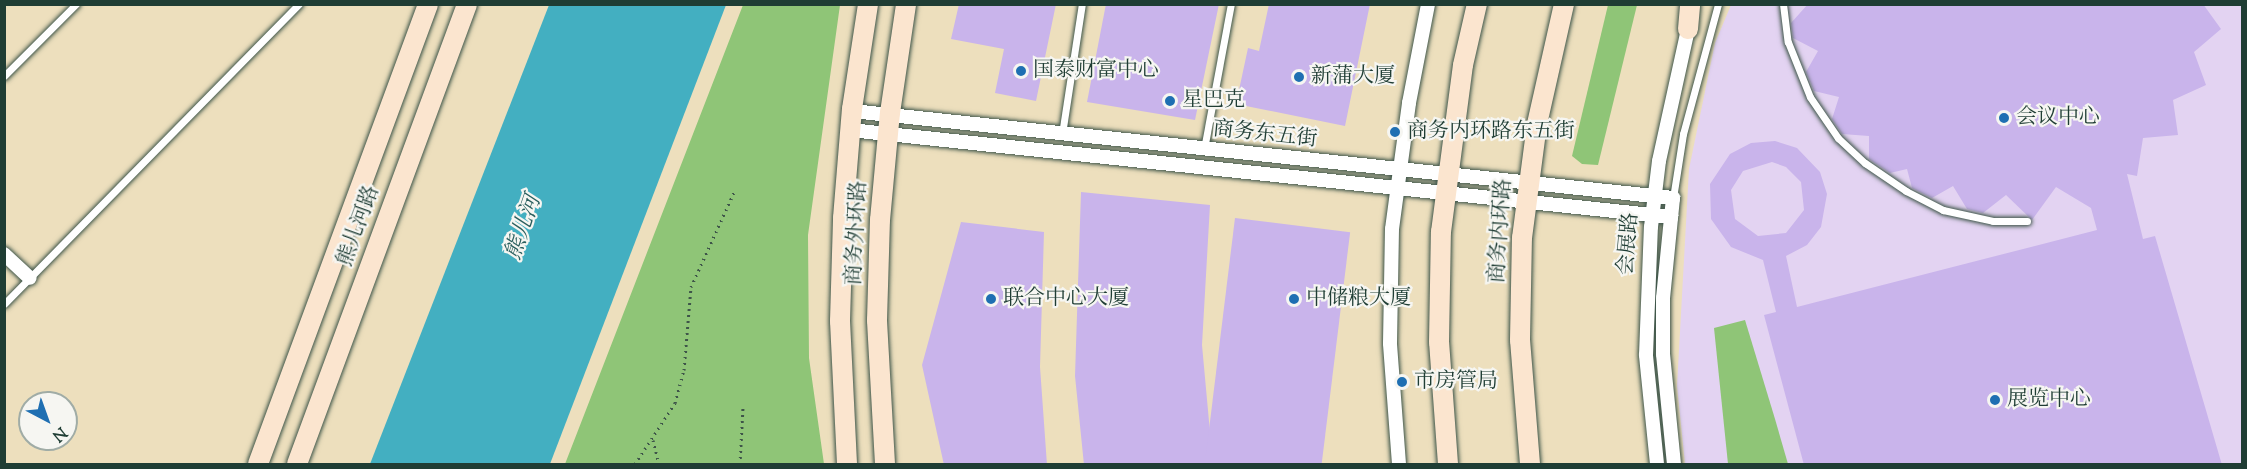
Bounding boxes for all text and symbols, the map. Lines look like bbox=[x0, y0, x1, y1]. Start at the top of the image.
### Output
place label: 国泰财富中心 bbox=[1033, 58, 1159, 84]
marker: 国泰财富中心 bbox=[1014, 64, 1028, 78]
place label: 新蒲大厦 bbox=[1311, 64, 1395, 90]
marker: 新蒲大厦 bbox=[1292, 70, 1306, 84]
place label: 星巴克 bbox=[1182, 88, 1245, 114]
marker: 星巴克 bbox=[1163, 94, 1177, 108]
place label: 会议中心 bbox=[2016, 105, 2100, 131]
marker: 会议中心 bbox=[1997, 111, 2011, 125]
street label: 商务东五街 bbox=[1211, 117, 1319, 153]
place label: 商务内环路东五街 bbox=[1407, 119, 1575, 145]
marker: 商务内环路东五街 bbox=[1388, 125, 1402, 139]
street label: 商务内环路 bbox=[1485, 178, 1517, 284]
street label: 商务外环路 bbox=[842, 180, 872, 286]
street label: 熊儿河路 bbox=[333, 182, 385, 270]
water label: 熊儿河 bbox=[502, 193, 548, 263]
street label: 会展路 bbox=[1614, 212, 1644, 276]
place label: 联合中心大厦 bbox=[1003, 286, 1129, 312]
place label: 中储粮大厦 bbox=[1306, 286, 1411, 312]
marker: 联合中心大厦 bbox=[984, 292, 998, 306]
marker: 中储粮大厦 bbox=[1287, 292, 1301, 306]
place label: 市房管局 bbox=[1414, 369, 1498, 395]
marker: 市房管局 bbox=[1395, 375, 1409, 389]
place label: 展览中心 bbox=[2007, 387, 2091, 413]
north arrow bbox=[18, 391, 78, 451]
marker: 展览中心 bbox=[1988, 393, 2002, 407]
text: N bbox=[46, 421, 71, 446]

